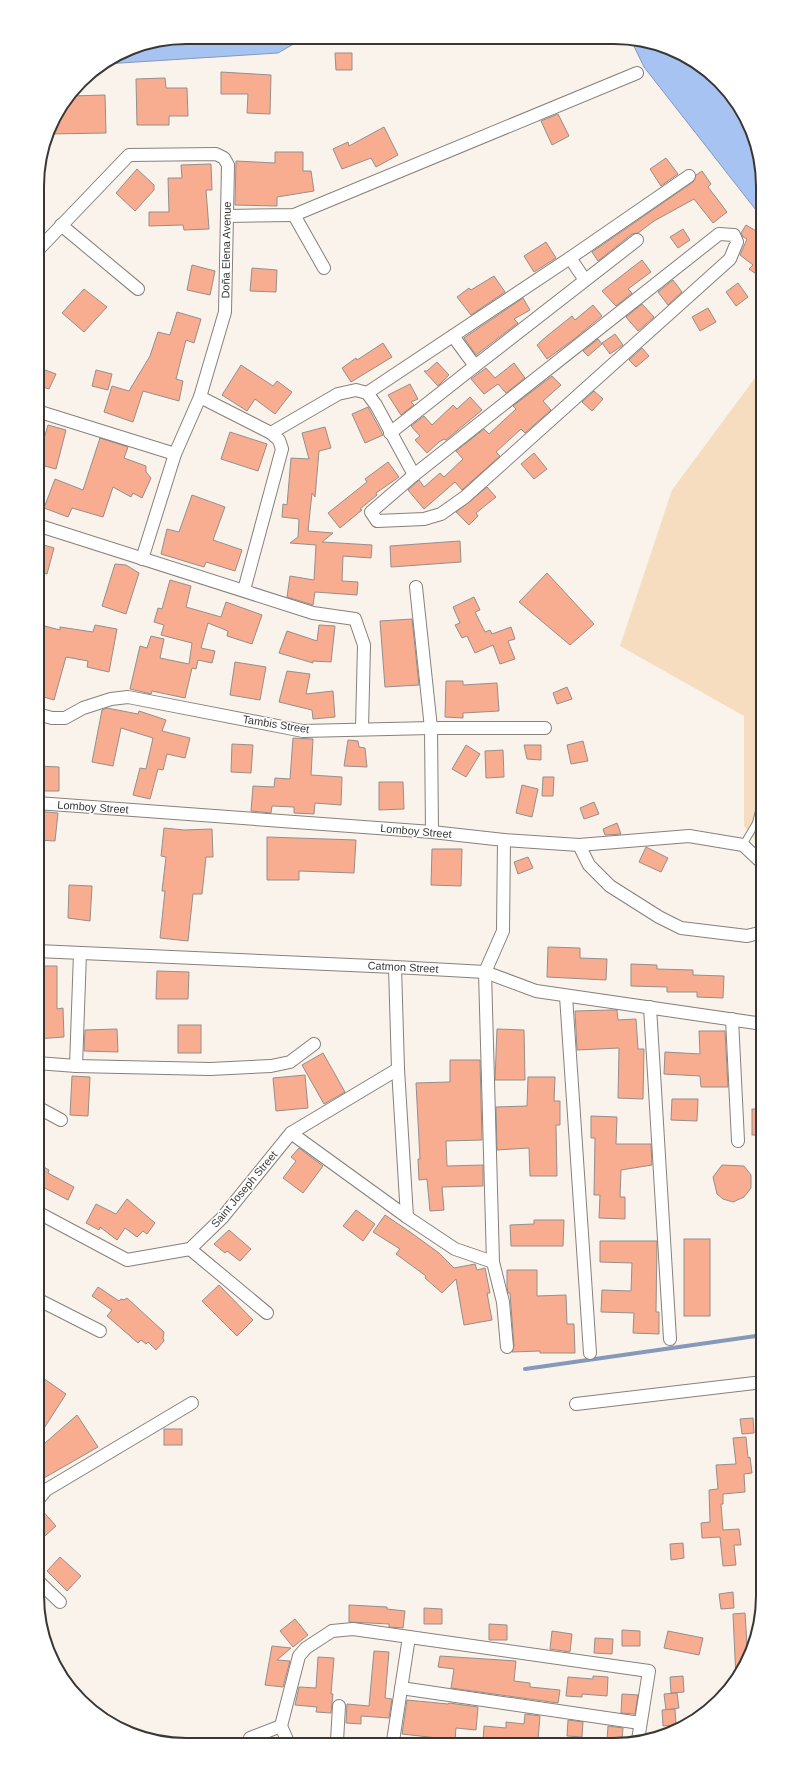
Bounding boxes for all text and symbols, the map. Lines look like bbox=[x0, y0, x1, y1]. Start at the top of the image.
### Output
street label: Doña Elena Avenue bbox=[219, 201, 233, 299]
street label: Tambis Street bbox=[242, 713, 310, 735]
street label: Lomboy Street bbox=[57, 799, 129, 815]
street label: Lomboy Street bbox=[380, 822, 452, 840]
street label: Catmon Street bbox=[367, 959, 439, 975]
street label: Saint Joseph Street bbox=[209, 1148, 279, 1230]

